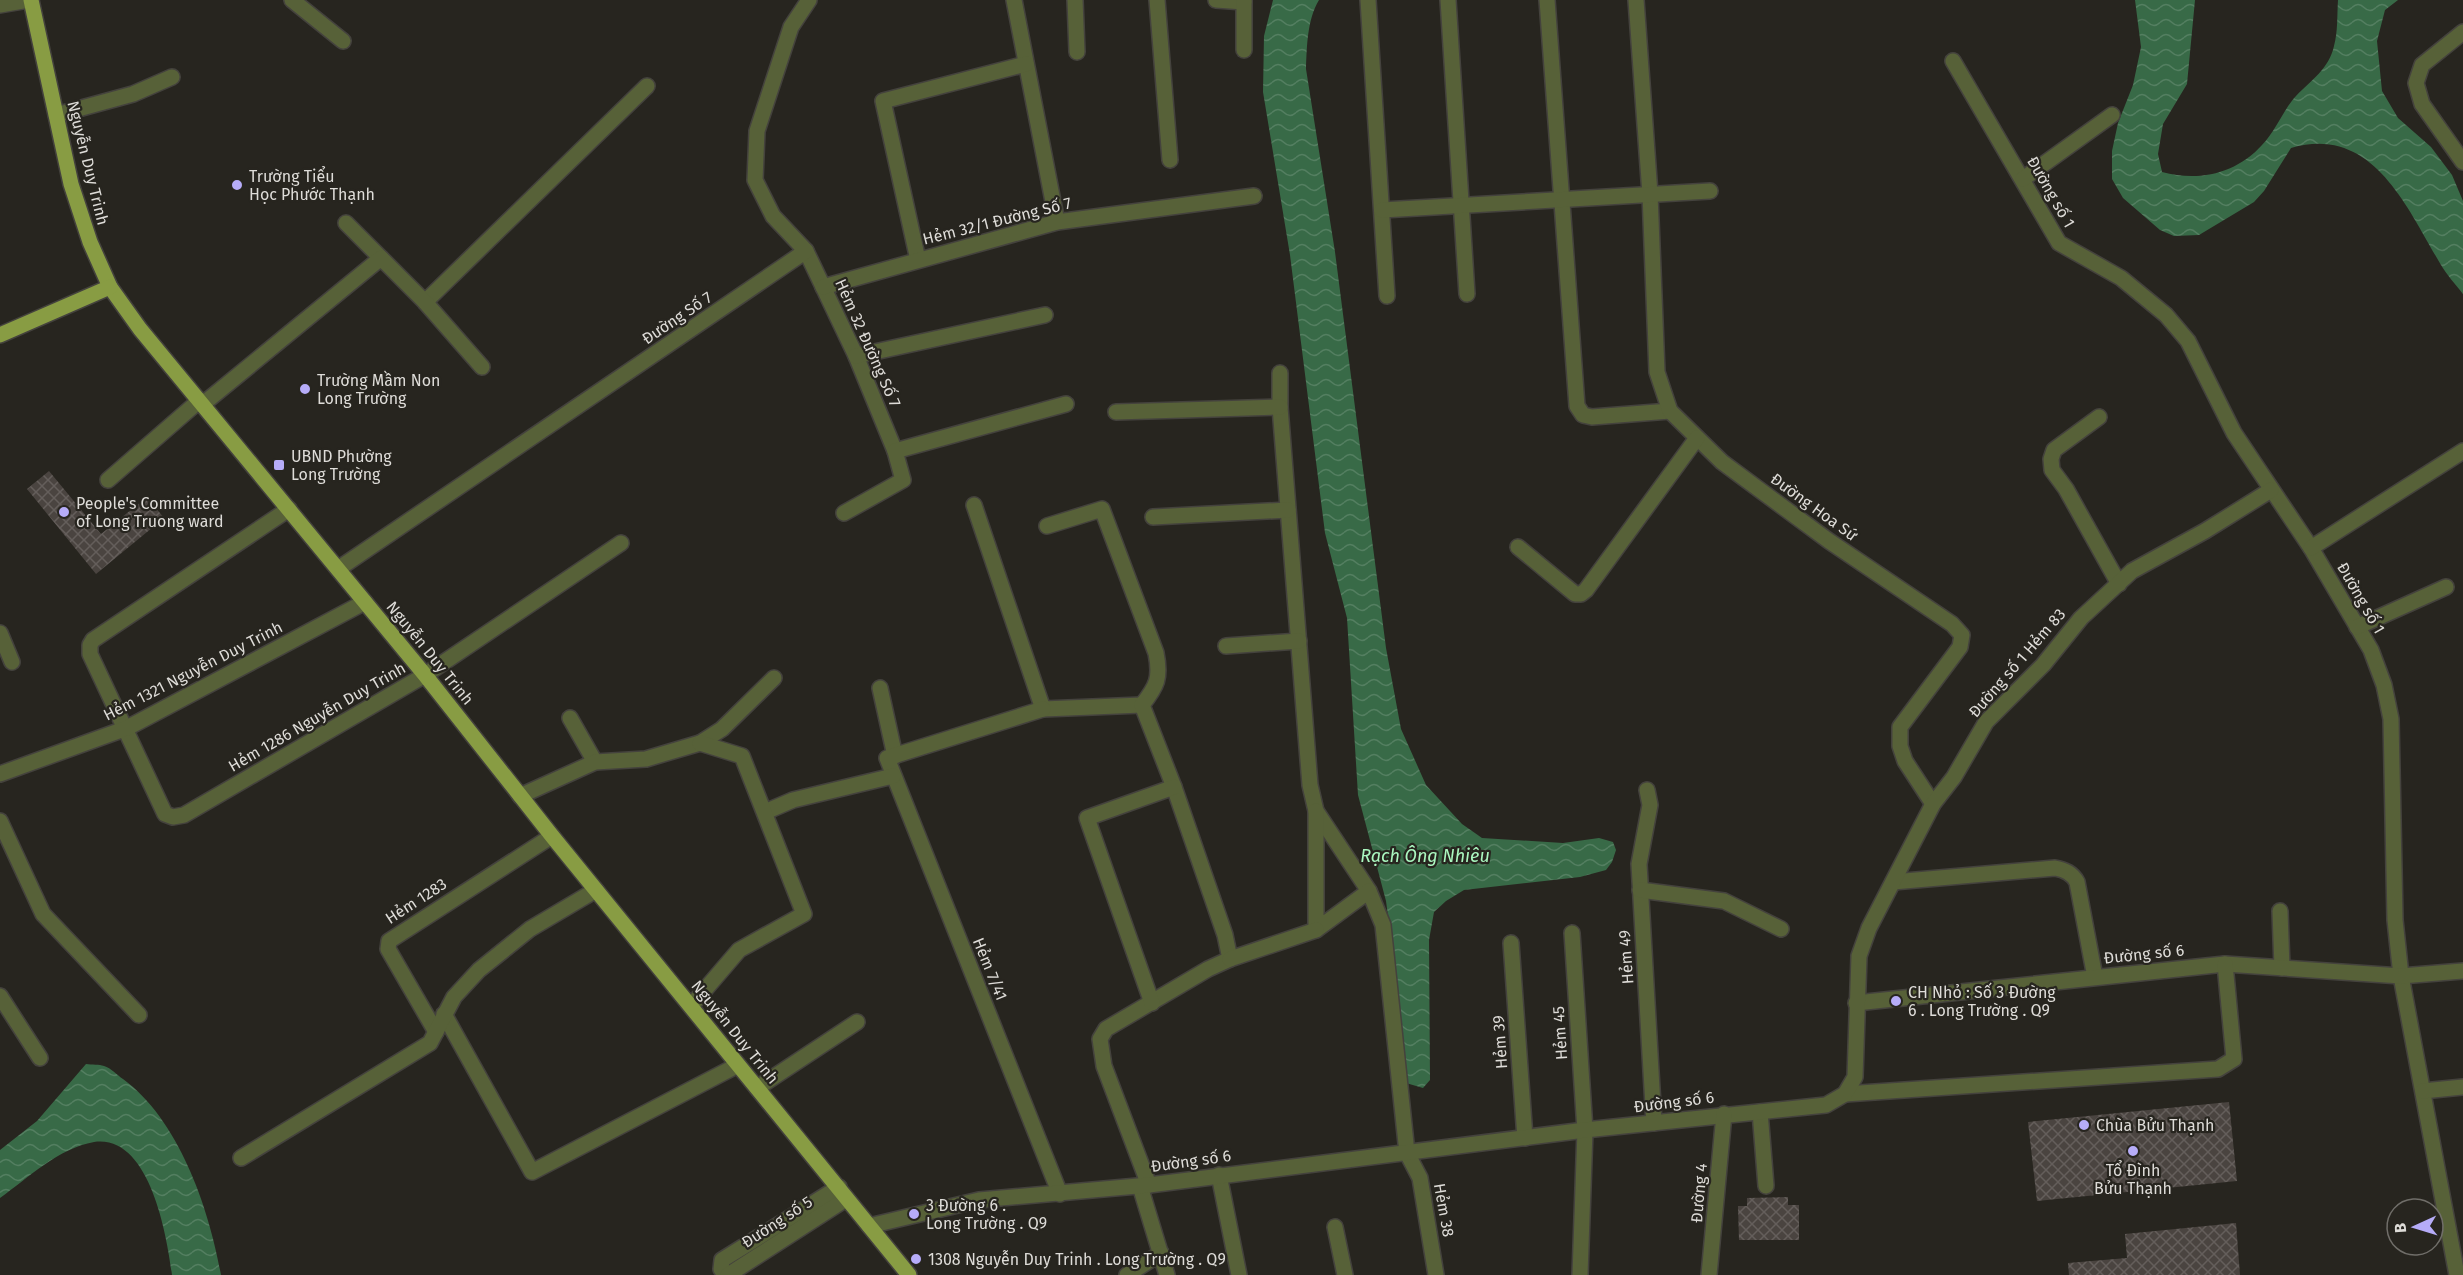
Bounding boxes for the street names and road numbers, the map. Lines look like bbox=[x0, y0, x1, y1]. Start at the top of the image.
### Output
street label: Nguyễn Duy Trinh bbox=[63, 99, 113, 227]
street label: Đường số 1 bbox=[2023, 152, 2080, 231]
street label: Hẻm 32/1 Đường Số 7 bbox=[920, 192, 1073, 249]
street label: Hẻm 32 Đường Số 7 bbox=[831, 276, 906, 410]
street label: Đường Số 7 bbox=[638, 287, 716, 348]
street label: Đường Hoa Sứ bbox=[1767, 469, 1861, 545]
street label: Đường số 1 bbox=[2333, 558, 2390, 637]
street label: Nguyễn Duy Trinh bbox=[382, 597, 478, 709]
street label: Đường số 1 Hẻm 83 bbox=[1964, 604, 2069, 721]
street label: Hẻm 1321 Nguyễn Duy Trinh bbox=[100, 617, 286, 725]
street label: Hẻm 1286 Nguyễn Duy Trinh bbox=[225, 658, 409, 776]
street label: Hẻm 1283 bbox=[382, 874, 450, 928]
street label: Hẻm 49 bbox=[1615, 929, 1637, 985]
street label: Hẻm 7/41 bbox=[969, 935, 1011, 1003]
street label: Đường số 6 bbox=[2103, 939, 2185, 968]
street label: Nguyễn Duy Trinh bbox=[687, 976, 783, 1088]
street label: Hẻm 45 bbox=[1549, 1005, 1571, 1061]
street label: Hẻm 39 bbox=[1489, 1015, 1511, 1069]
street label: Đường số 6 bbox=[1633, 1087, 1715, 1116]
street label: Đường số 6 bbox=[1150, 1145, 1232, 1176]
street label: Đường 4 bbox=[1687, 1162, 1711, 1224]
street label: Hẻm 38 bbox=[1430, 1182, 1458, 1239]
street label: Đường số 5 bbox=[738, 1191, 816, 1252]

